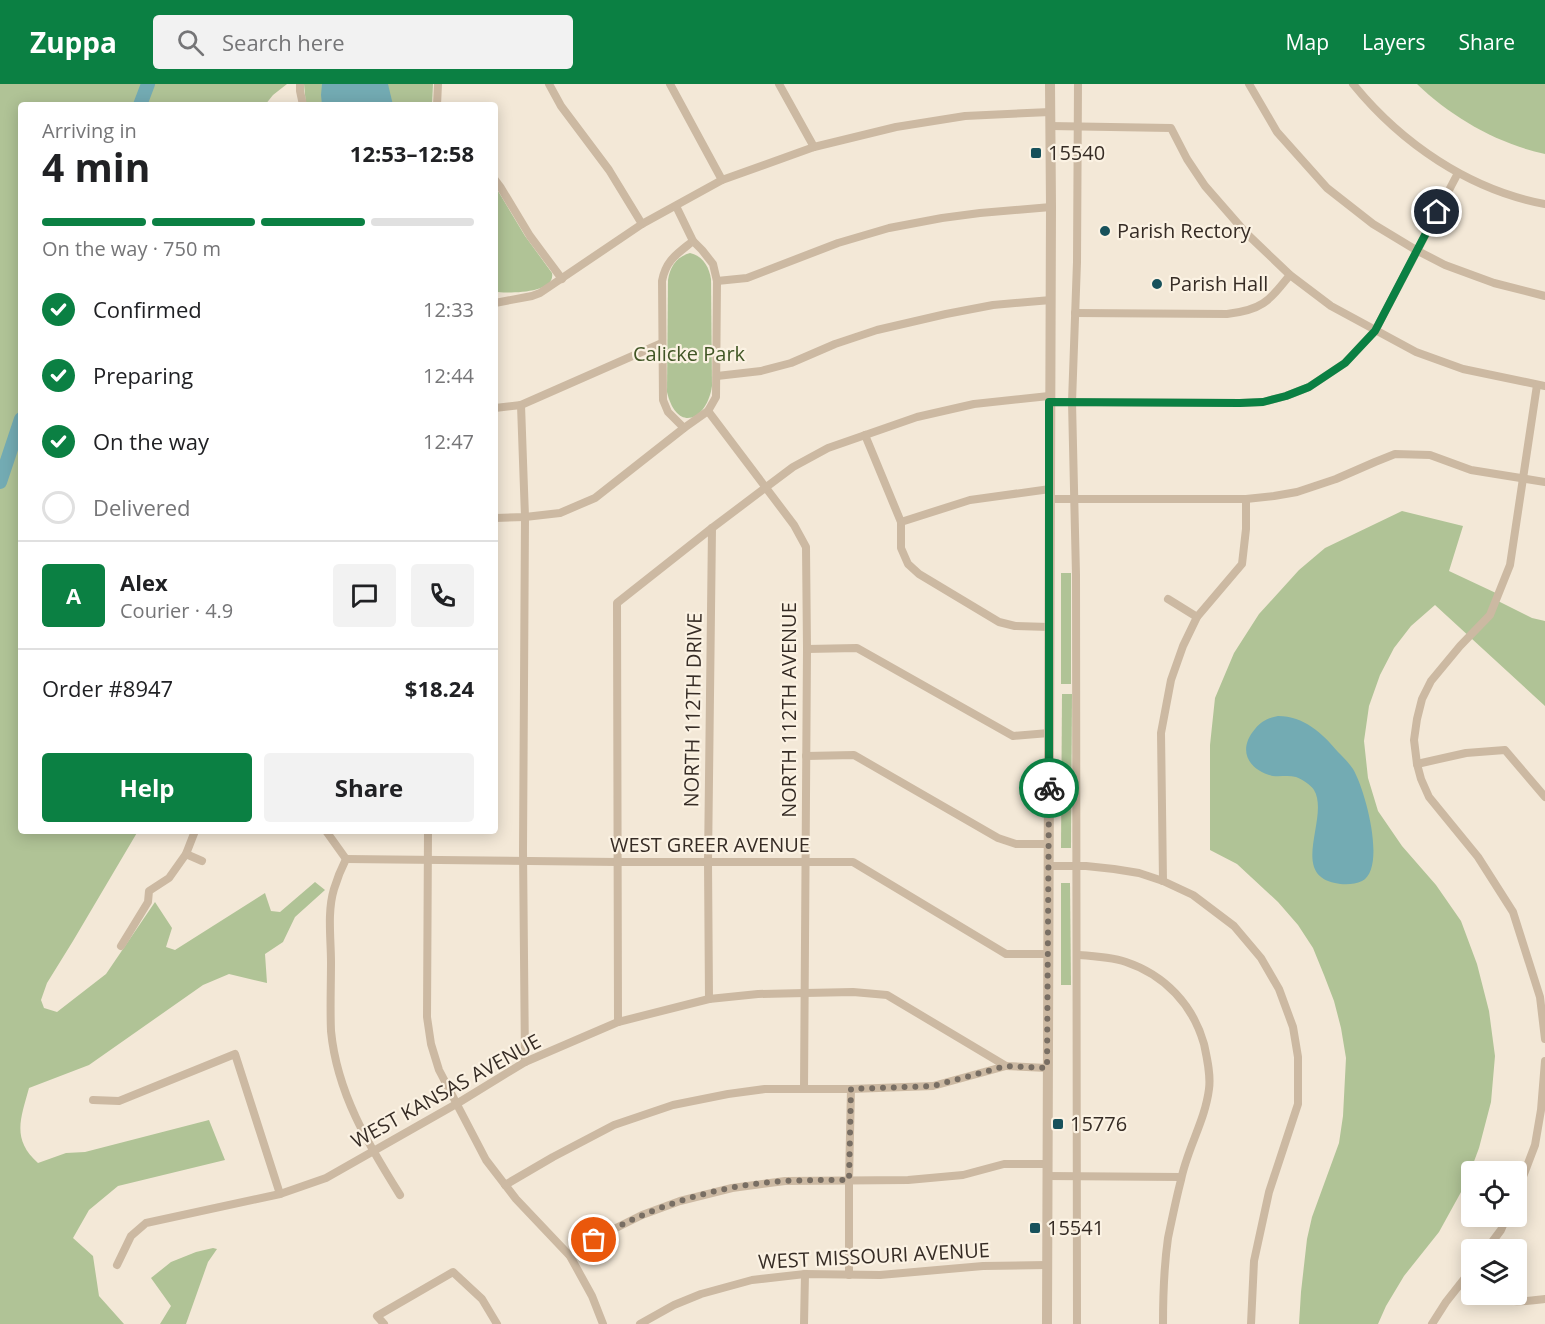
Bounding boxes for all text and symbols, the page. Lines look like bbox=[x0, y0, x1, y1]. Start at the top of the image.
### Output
search box bbox=[153, 15, 573, 69]
text: Zuppa bbox=[30, 23, 117, 61]
icon: search bbox=[174, 26, 207, 59]
text: Search here bbox=[222, 27, 345, 57]
text: Map bbox=[1286, 28, 1329, 56]
text: Layers bbox=[1362, 28, 1426, 56]
text: Share bbox=[1459, 28, 1515, 56]
text: Arriving in bbox=[42, 117, 137, 144]
text: 12:53–12:58 bbox=[350, 138, 474, 168]
place label: 15540 bbox=[1048, 139, 1105, 166]
text: 4 min bbox=[42, 140, 150, 193]
marker: 15540 bbox=[1029, 146, 1043, 160]
pin bbox=[1411, 186, 1462, 237]
icon: home bbox=[1420, 195, 1453, 228]
place label: Parish Rectory bbox=[1117, 217, 1252, 244]
marker: Parish Rectory bbox=[1098, 224, 1112, 238]
text: On the way · 750 m bbox=[42, 235, 221, 262]
place label: Parish Hall bbox=[1169, 270, 1268, 297]
marker: Parish Hall bbox=[1150, 277, 1164, 291]
icon: check bbox=[42, 293, 75, 326]
text: Confirmed bbox=[93, 294, 202, 324]
text: 12:33 bbox=[423, 296, 474, 323]
park label: Calicke Park bbox=[633, 340, 746, 367]
icon: check bbox=[42, 359, 75, 392]
text: Preparing bbox=[93, 360, 193, 390]
text: 12:44 bbox=[423, 362, 474, 389]
icon: check bbox=[42, 425, 75, 458]
text: On the way bbox=[93, 426, 209, 456]
text: 12:47 bbox=[423, 428, 474, 455]
text: Delivered bbox=[93, 492, 191, 522]
button: chat bbox=[333, 564, 396, 627]
button: phone bbox=[411, 564, 474, 627]
text: Alex bbox=[120, 567, 168, 597]
text: A bbox=[66, 580, 81, 610]
text: Courier · 4.9 bbox=[120, 597, 233, 624]
street label: NORTH 112TH AVENUE bbox=[775, 602, 802, 818]
street label: NORTH 112TH DRIVE bbox=[677, 612, 708, 808]
text: Order #8947 bbox=[42, 673, 173, 703]
text: $18.24 bbox=[405, 673, 474, 703]
button: Help bbox=[42, 753, 252, 822]
button: Share bbox=[264, 753, 474, 822]
courier bbox=[1019, 758, 1079, 818]
icon: bike bbox=[1033, 772, 1066, 805]
street label: WEST GREER AVENUE bbox=[610, 831, 810, 858]
street label: WEST KANSAS AVENUE bbox=[346, 1027, 545, 1154]
place label: 15776 bbox=[1070, 1110, 1127, 1137]
marker: 15776 bbox=[1051, 1117, 1065, 1131]
map controls bbox=[1461, 1161, 1527, 1305]
button: locate bbox=[1461, 1161, 1527, 1227]
pin bbox=[568, 1214, 619, 1265]
place label: 15541 bbox=[1047, 1214, 1104, 1241]
marker: 15541 bbox=[1028, 1221, 1042, 1235]
icon: bag bbox=[577, 1223, 610, 1256]
street label: WEST MISSOURI AVENUE bbox=[757, 1236, 991, 1275]
button: layers bbox=[1461, 1239, 1527, 1305]

